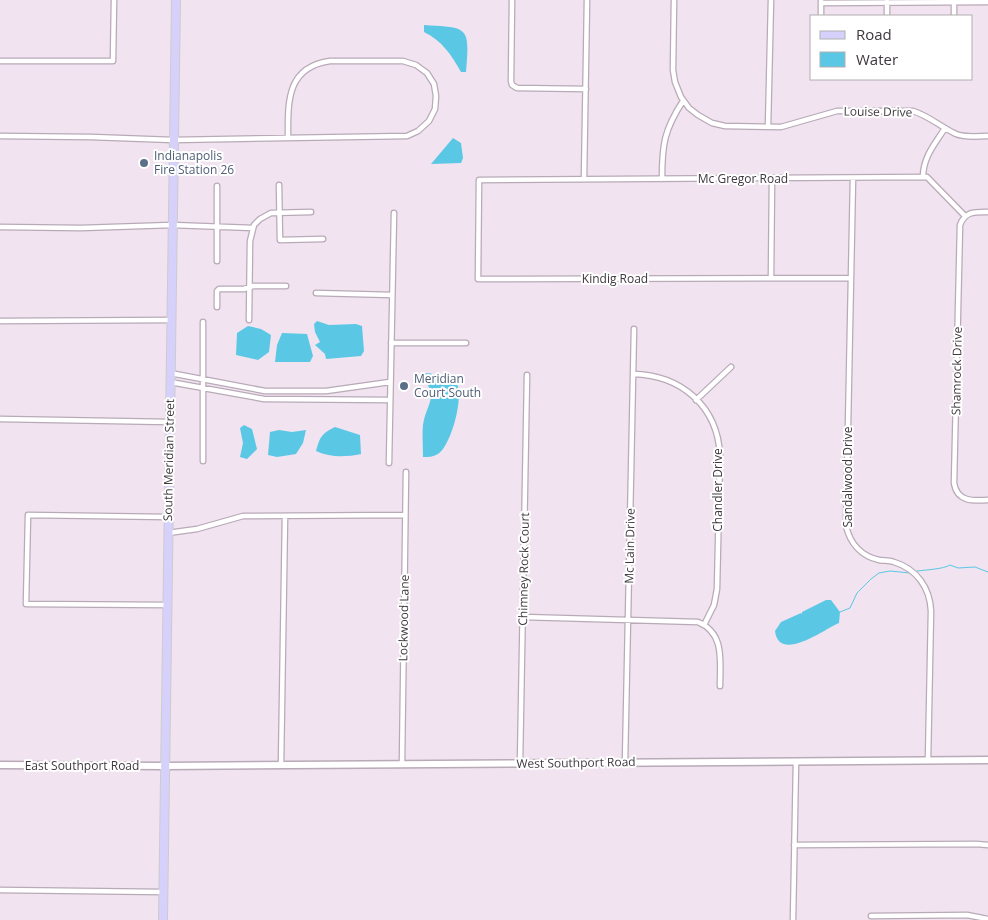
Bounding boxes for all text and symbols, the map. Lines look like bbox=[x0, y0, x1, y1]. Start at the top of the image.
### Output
legend bbox=[810, 15, 973, 80]
text: Road bbox=[856, 24, 892, 44]
text: Water bbox=[856, 49, 898, 69]
street label: Louise Drive bbox=[843, 102, 913, 121]
place label: Indianapolis Fire Station 26 bbox=[154, 147, 234, 178]
marker: Indianapolis Fire Station 26 bbox=[138, 157, 150, 169]
street label: Mc Gregor Road bbox=[698, 170, 788, 187]
street label: Kindig Road bbox=[582, 270, 648, 287]
street label: Shamrock Drive bbox=[947, 326, 966, 415]
place label: Meridian Court South bbox=[414, 370, 481, 401]
marker: Meridian Court South bbox=[398, 380, 410, 392]
street label: South Meridian Street bbox=[159, 399, 178, 521]
street label: Sandalwood Drive bbox=[839, 426, 856, 528]
street label: Chandler Drive bbox=[709, 448, 726, 532]
street label: Mc Lain Drive bbox=[620, 508, 639, 584]
street label: Chimney Rock Court bbox=[514, 512, 533, 626]
street label: Lockwood Lane bbox=[394, 574, 413, 662]
street label: West Southport Road bbox=[516, 753, 636, 772]
street label: East Southport Road bbox=[25, 757, 139, 774]

